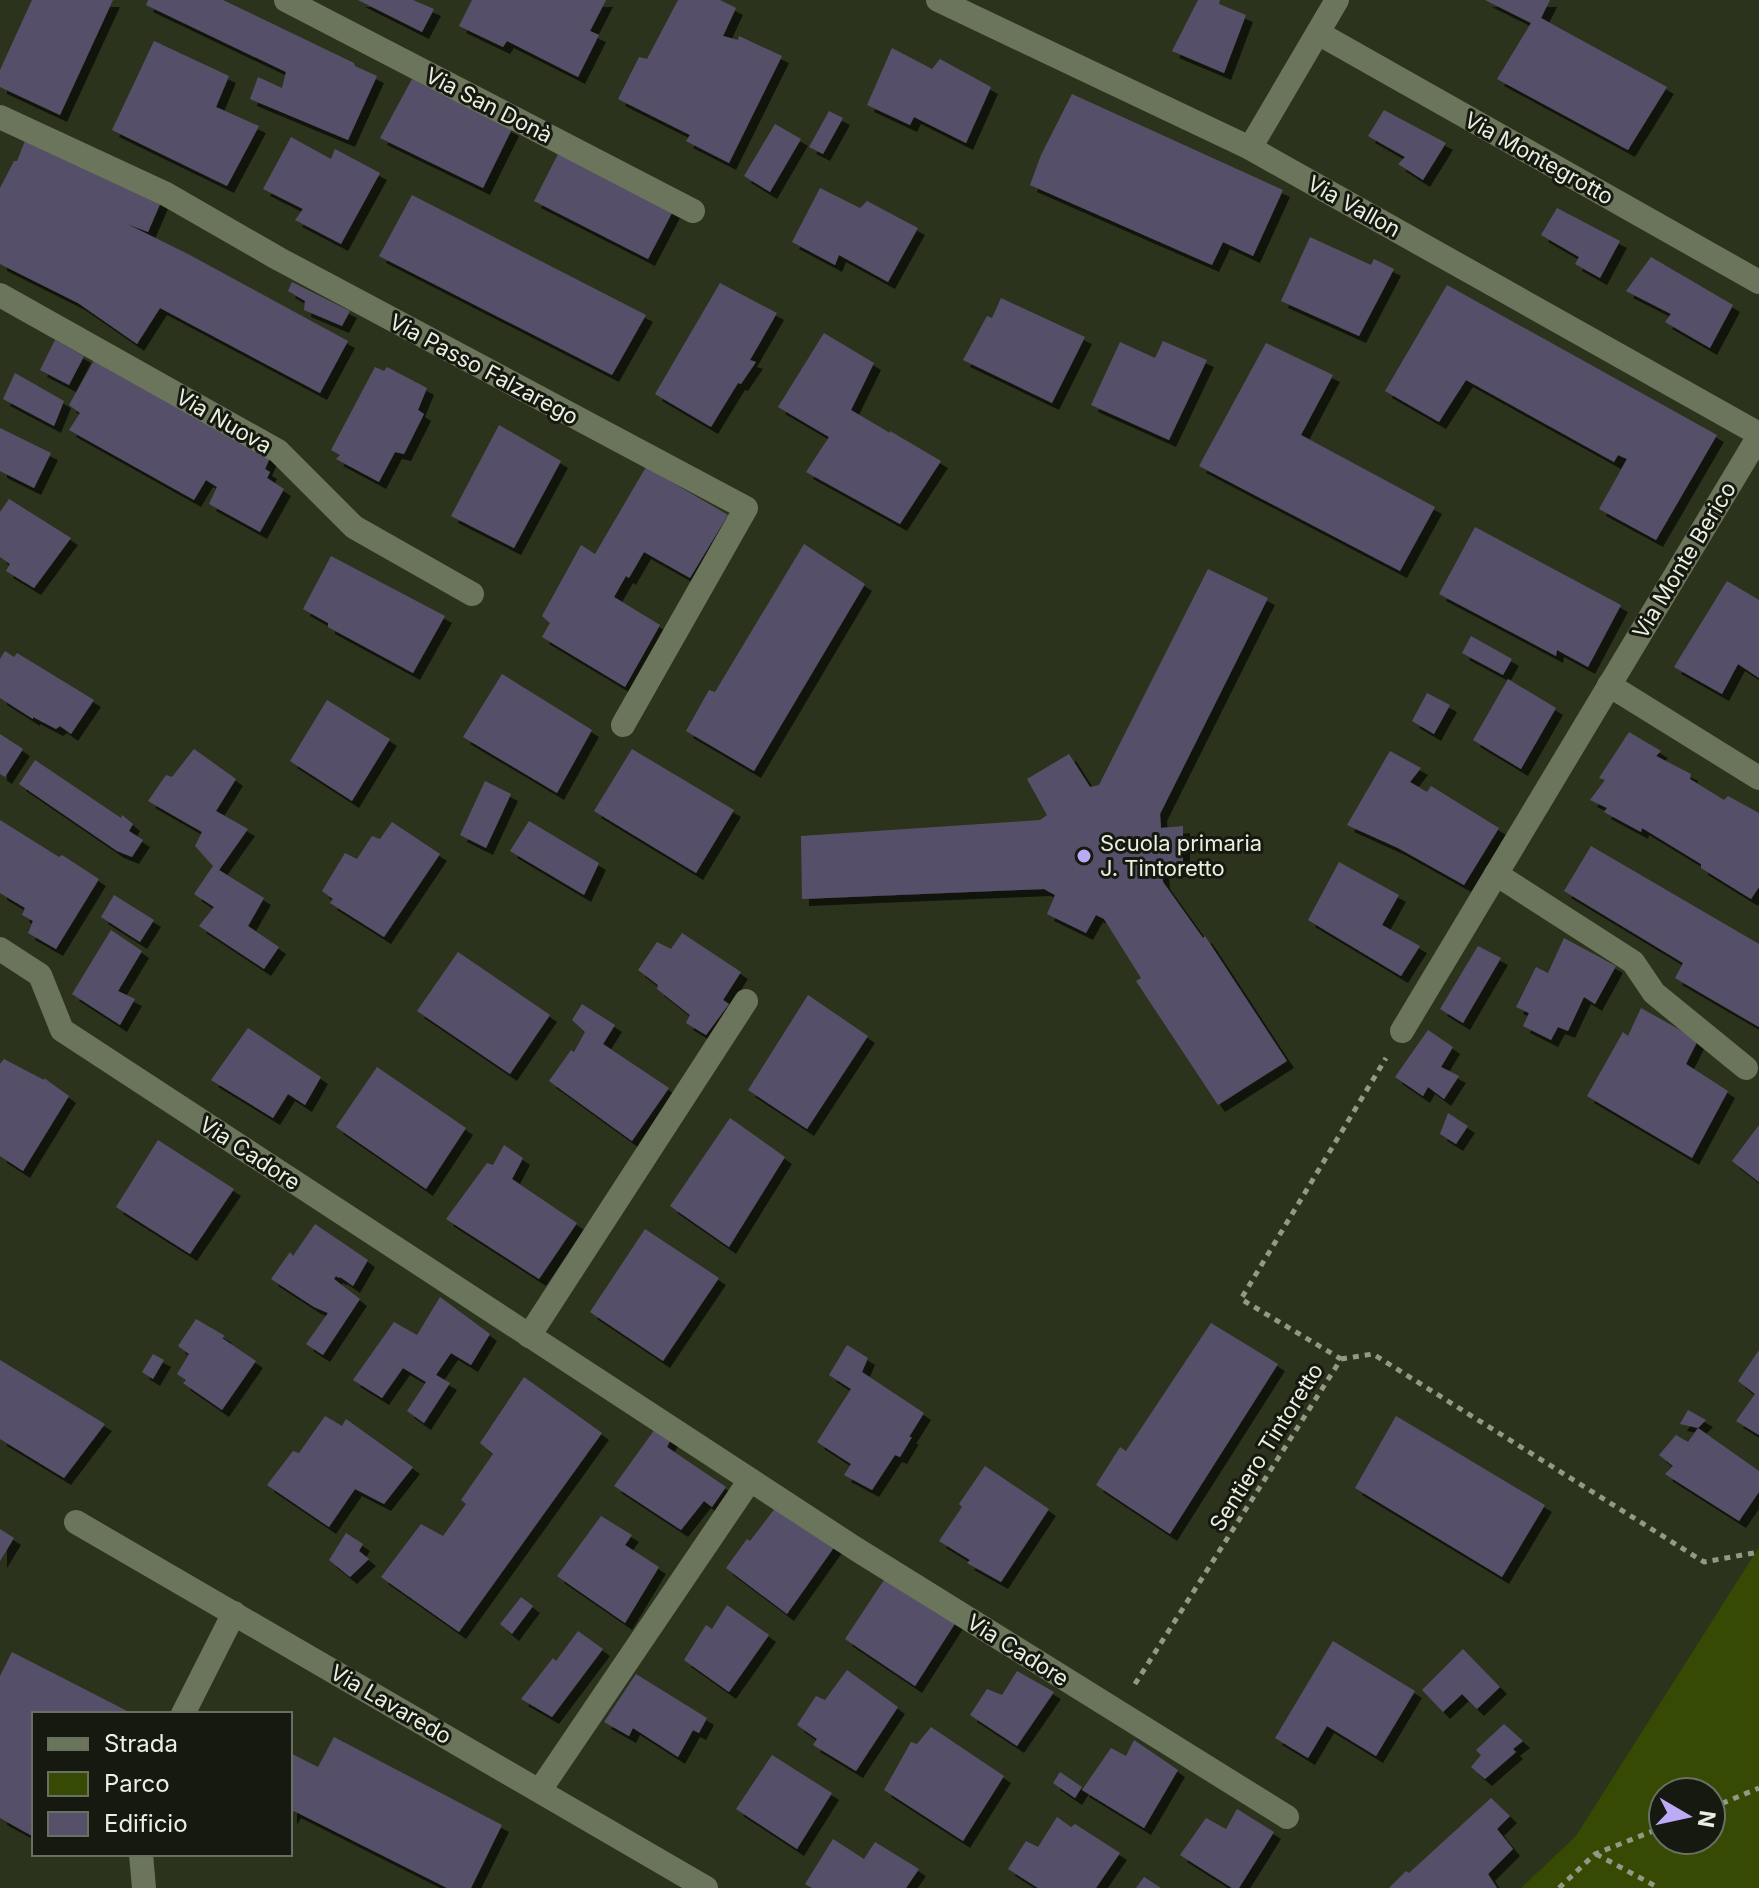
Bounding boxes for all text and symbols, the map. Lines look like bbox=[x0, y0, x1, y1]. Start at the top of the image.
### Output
street label: Via San Donà bbox=[421, 62, 557, 148]
street label: Via Montegrotto bbox=[1460, 106, 1618, 210]
street label: Via Vallon bbox=[1303, 170, 1405, 242]
street label: Via Passo Falzarego bbox=[385, 308, 583, 430]
street label: Via Nuova bbox=[172, 383, 276, 459]
street label: Via Monte Berico bbox=[1627, 477, 1741, 643]
place label: Scuola primaria J. Tintoretto bbox=[1100, 830, 1262, 881]
marker: Scuola primaria J. Tintoretto bbox=[1075, 847, 1093, 865]
street label: Via Cadore bbox=[195, 1111, 305, 1195]
street label: Sentiero Tintoretto bbox=[1204, 1358, 1328, 1536]
street label: Via Cadore bbox=[962, 1609, 1074, 1691]
street label: Via Lavaredo bbox=[326, 1659, 456, 1749]
legend bbox=[32, 1712, 292, 1856]
text: Strada bbox=[104, 1729, 178, 1758]
text: Parco bbox=[104, 1769, 170, 1798]
north arrow bbox=[1647, 1776, 1727, 1856]
text: Edificio bbox=[104, 1809, 188, 1838]
text: N bbox=[1693, 1809, 1721, 1829]

